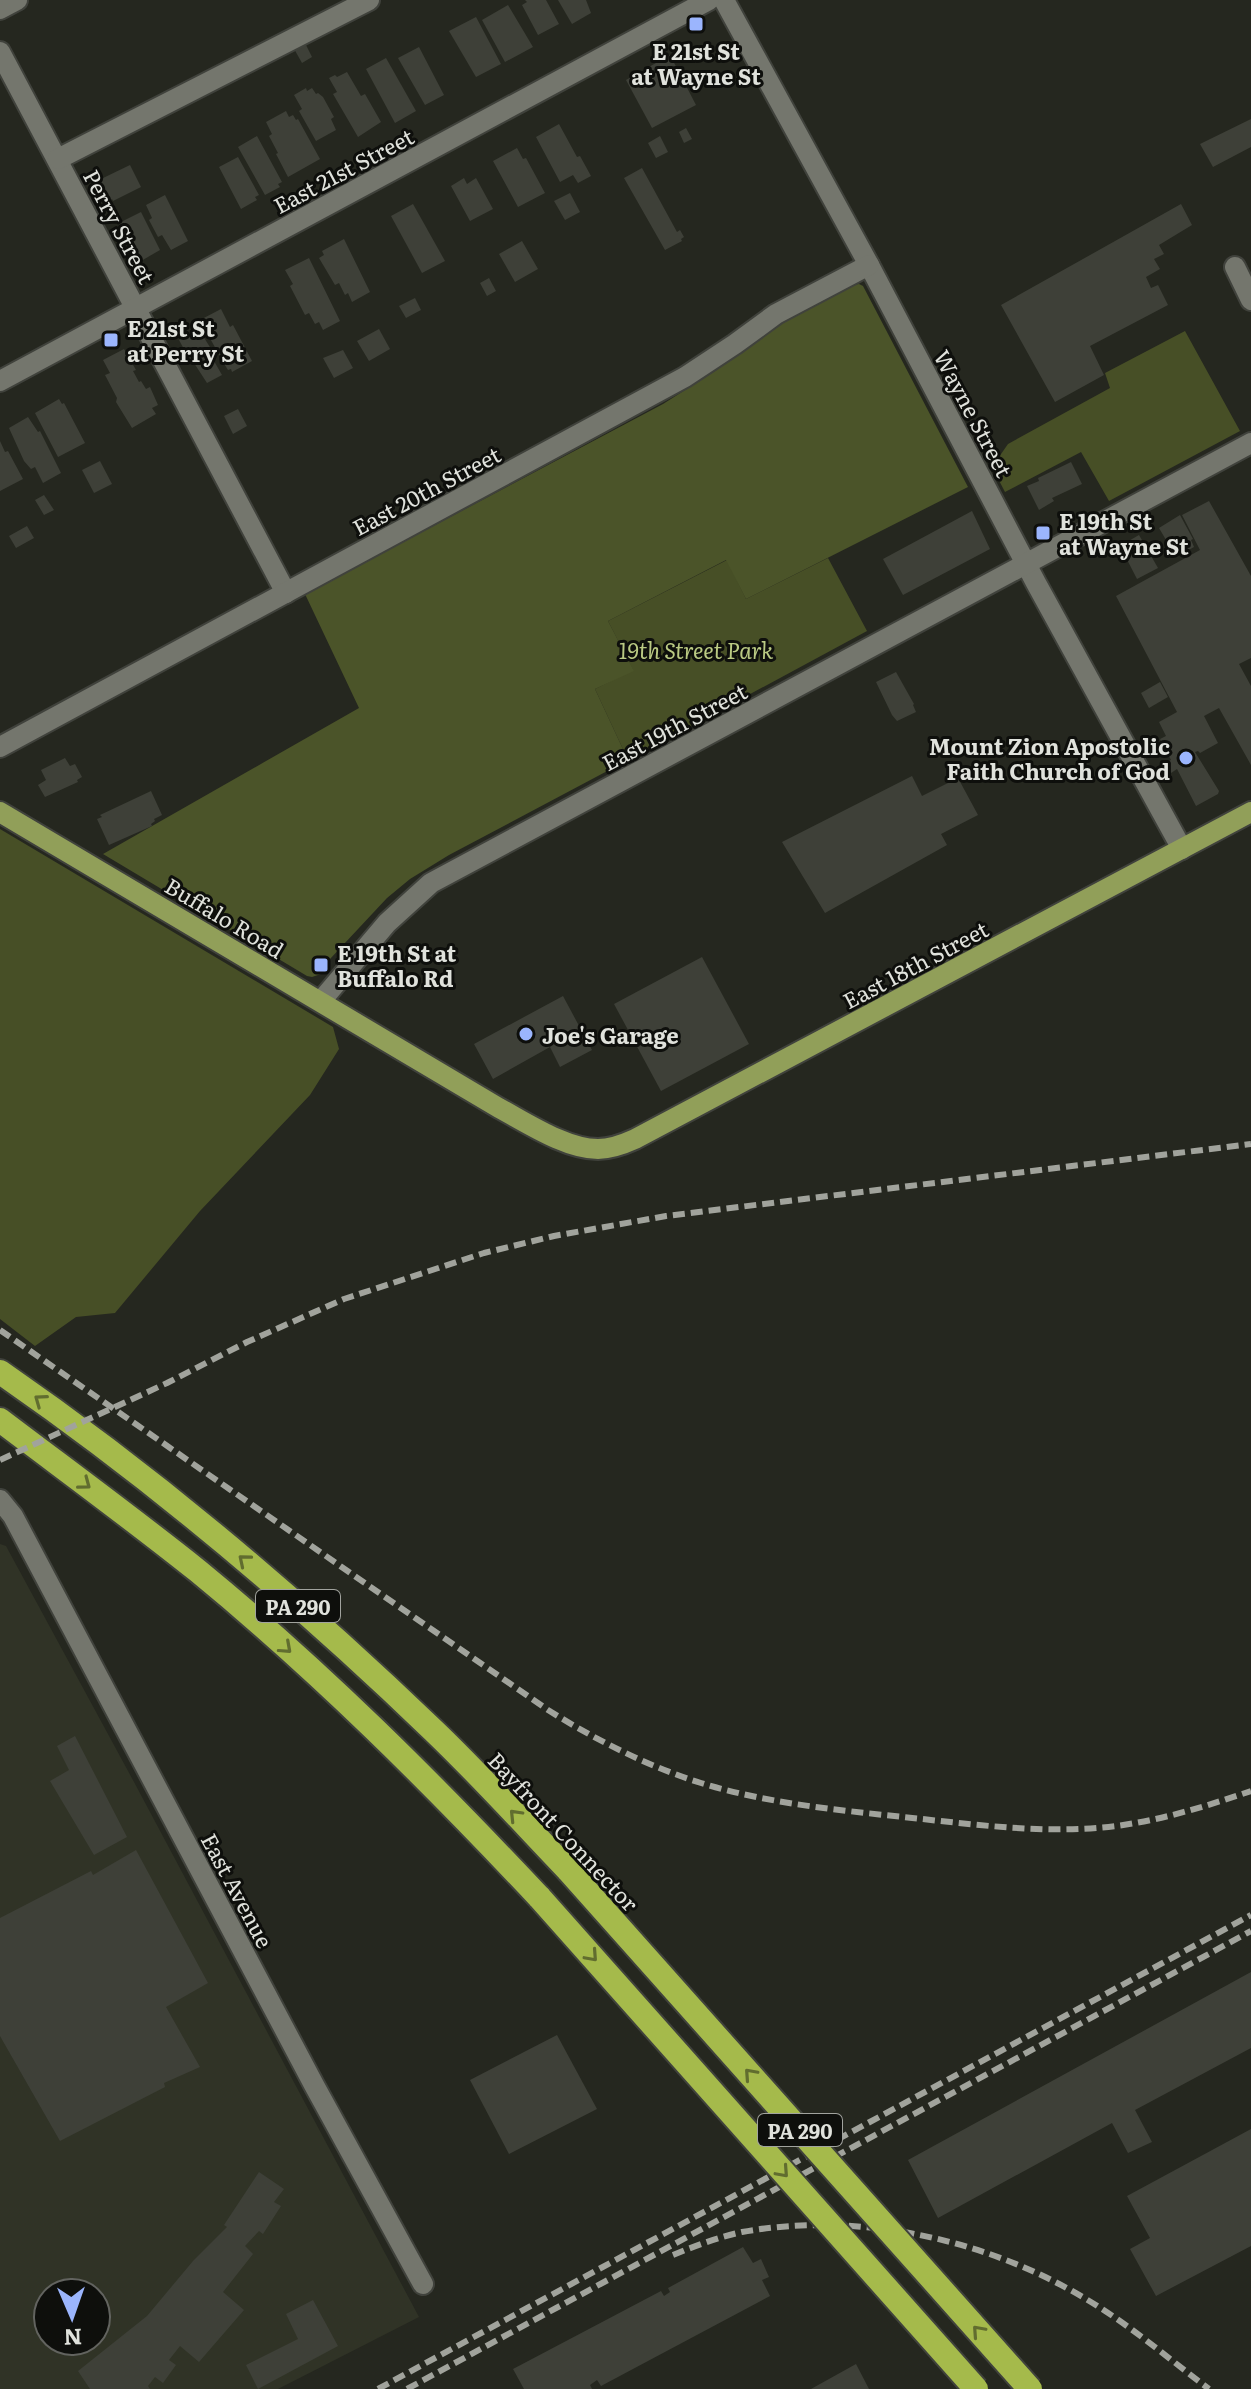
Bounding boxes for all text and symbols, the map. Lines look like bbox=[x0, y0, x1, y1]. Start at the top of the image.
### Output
marker: E 21st St at Wayne St bbox=[687, 15, 705, 33]
place label: E 21st St at Wayne St bbox=[631, 34, 761, 92]
street label: East 21st Street bbox=[267, 119, 419, 221]
street label: Perry Street bbox=[76, 163, 164, 289]
place label: E 21st St at Perry St bbox=[127, 311, 245, 369]
marker: E 21st St at Perry St bbox=[102, 331, 120, 349]
street label: Wayne Street bbox=[927, 343, 1022, 483]
street label: East 20th Street bbox=[346, 437, 506, 543]
place label: E 19th St at Wayne St bbox=[1059, 504, 1189, 562]
marker: E 19th St at Wayne St bbox=[1034, 524, 1052, 542]
park label: 19th Street Park bbox=[619, 633, 773, 666]
street label: East 19th Street bbox=[596, 674, 752, 778]
place label: Mount Zion Apostolic Faith Church of God bbox=[929, 729, 1170, 787]
marker: Mount Zion Apostolic Faith Church of God bbox=[1177, 749, 1195, 767]
street label: Buffalo Road bbox=[159, 868, 291, 966]
street label: East 18th Street bbox=[836, 912, 994, 1016]
place label: E 19th St at Buffalo Rd bbox=[337, 936, 457, 994]
marker: E 19th St at Buffalo Rd bbox=[312, 956, 330, 974]
place label: Joe's Garage bbox=[542, 1018, 679, 1051]
marker: Joe's Garage bbox=[517, 1025, 535, 1043]
one-way arrow bbox=[34, 1395, 48, 1409]
one-way arrow bbox=[76, 1474, 91, 1488]
one-way arrow bbox=[239, 1555, 254, 1570]
road number: PA 290 bbox=[256, 1590, 340, 1622]
one-way arrow bbox=[277, 1638, 292, 1652]
street label: Bayfront Connector bbox=[481, 1744, 647, 1919]
one-way arrow bbox=[510, 1810, 524, 1824]
street label: East Avenue bbox=[194, 1827, 282, 1953]
one-way arrow bbox=[582, 1947, 597, 1962]
one-way arrow bbox=[745, 2068, 759, 2083]
road number: PA 290 bbox=[758, 2114, 842, 2146]
one-way arrow bbox=[774, 2162, 788, 2177]
north arrow bbox=[32, 2277, 112, 2357]
text: N bbox=[63, 2322, 83, 2355]
one-way arrow bbox=[974, 2325, 988, 2340]

